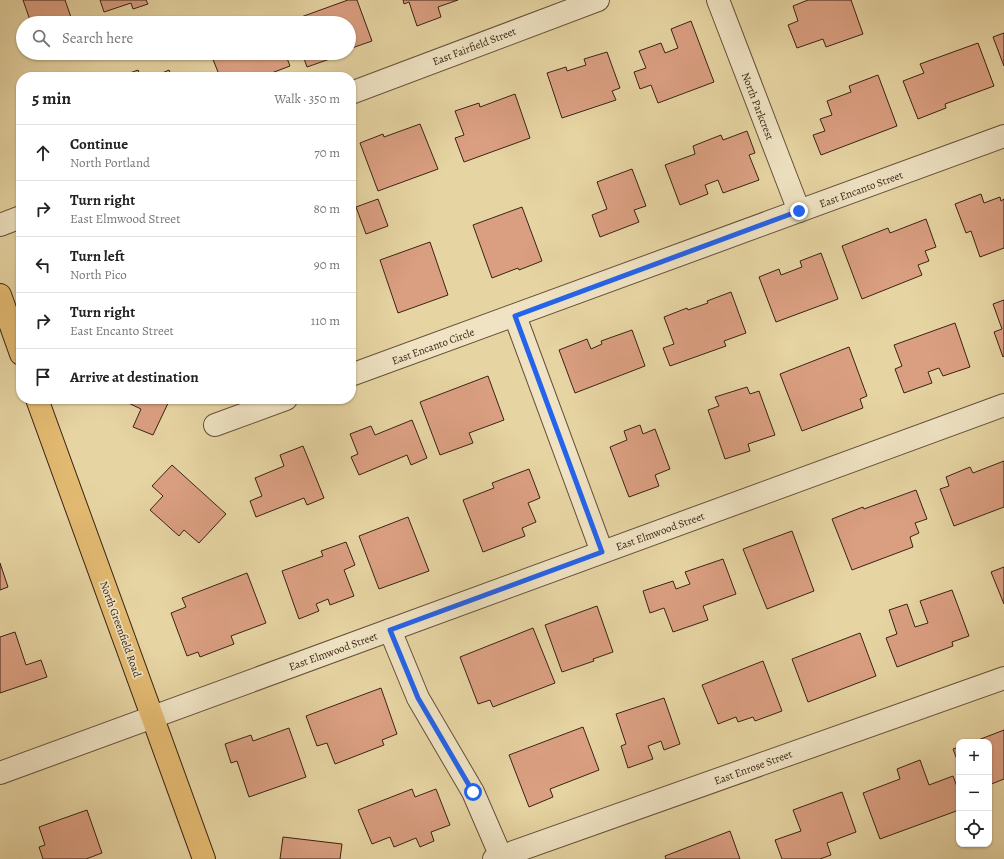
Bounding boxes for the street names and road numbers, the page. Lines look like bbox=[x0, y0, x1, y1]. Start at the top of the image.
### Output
street label: East Fairfield Street bbox=[430, 23, 518, 69]
street label: North Parkcrest bbox=[738, 70, 777, 142]
street label: East Encanto Street bbox=[817, 167, 905, 212]
street label: East Encanto Circle bbox=[390, 325, 477, 368]
street label: East Elmwood Street bbox=[614, 508, 707, 554]
street label: North Greenfield Road bbox=[96, 579, 145, 679]
street label: East Elmwood Street bbox=[287, 628, 380, 674]
street label: East Enrose Street bbox=[712, 746, 795, 789]

